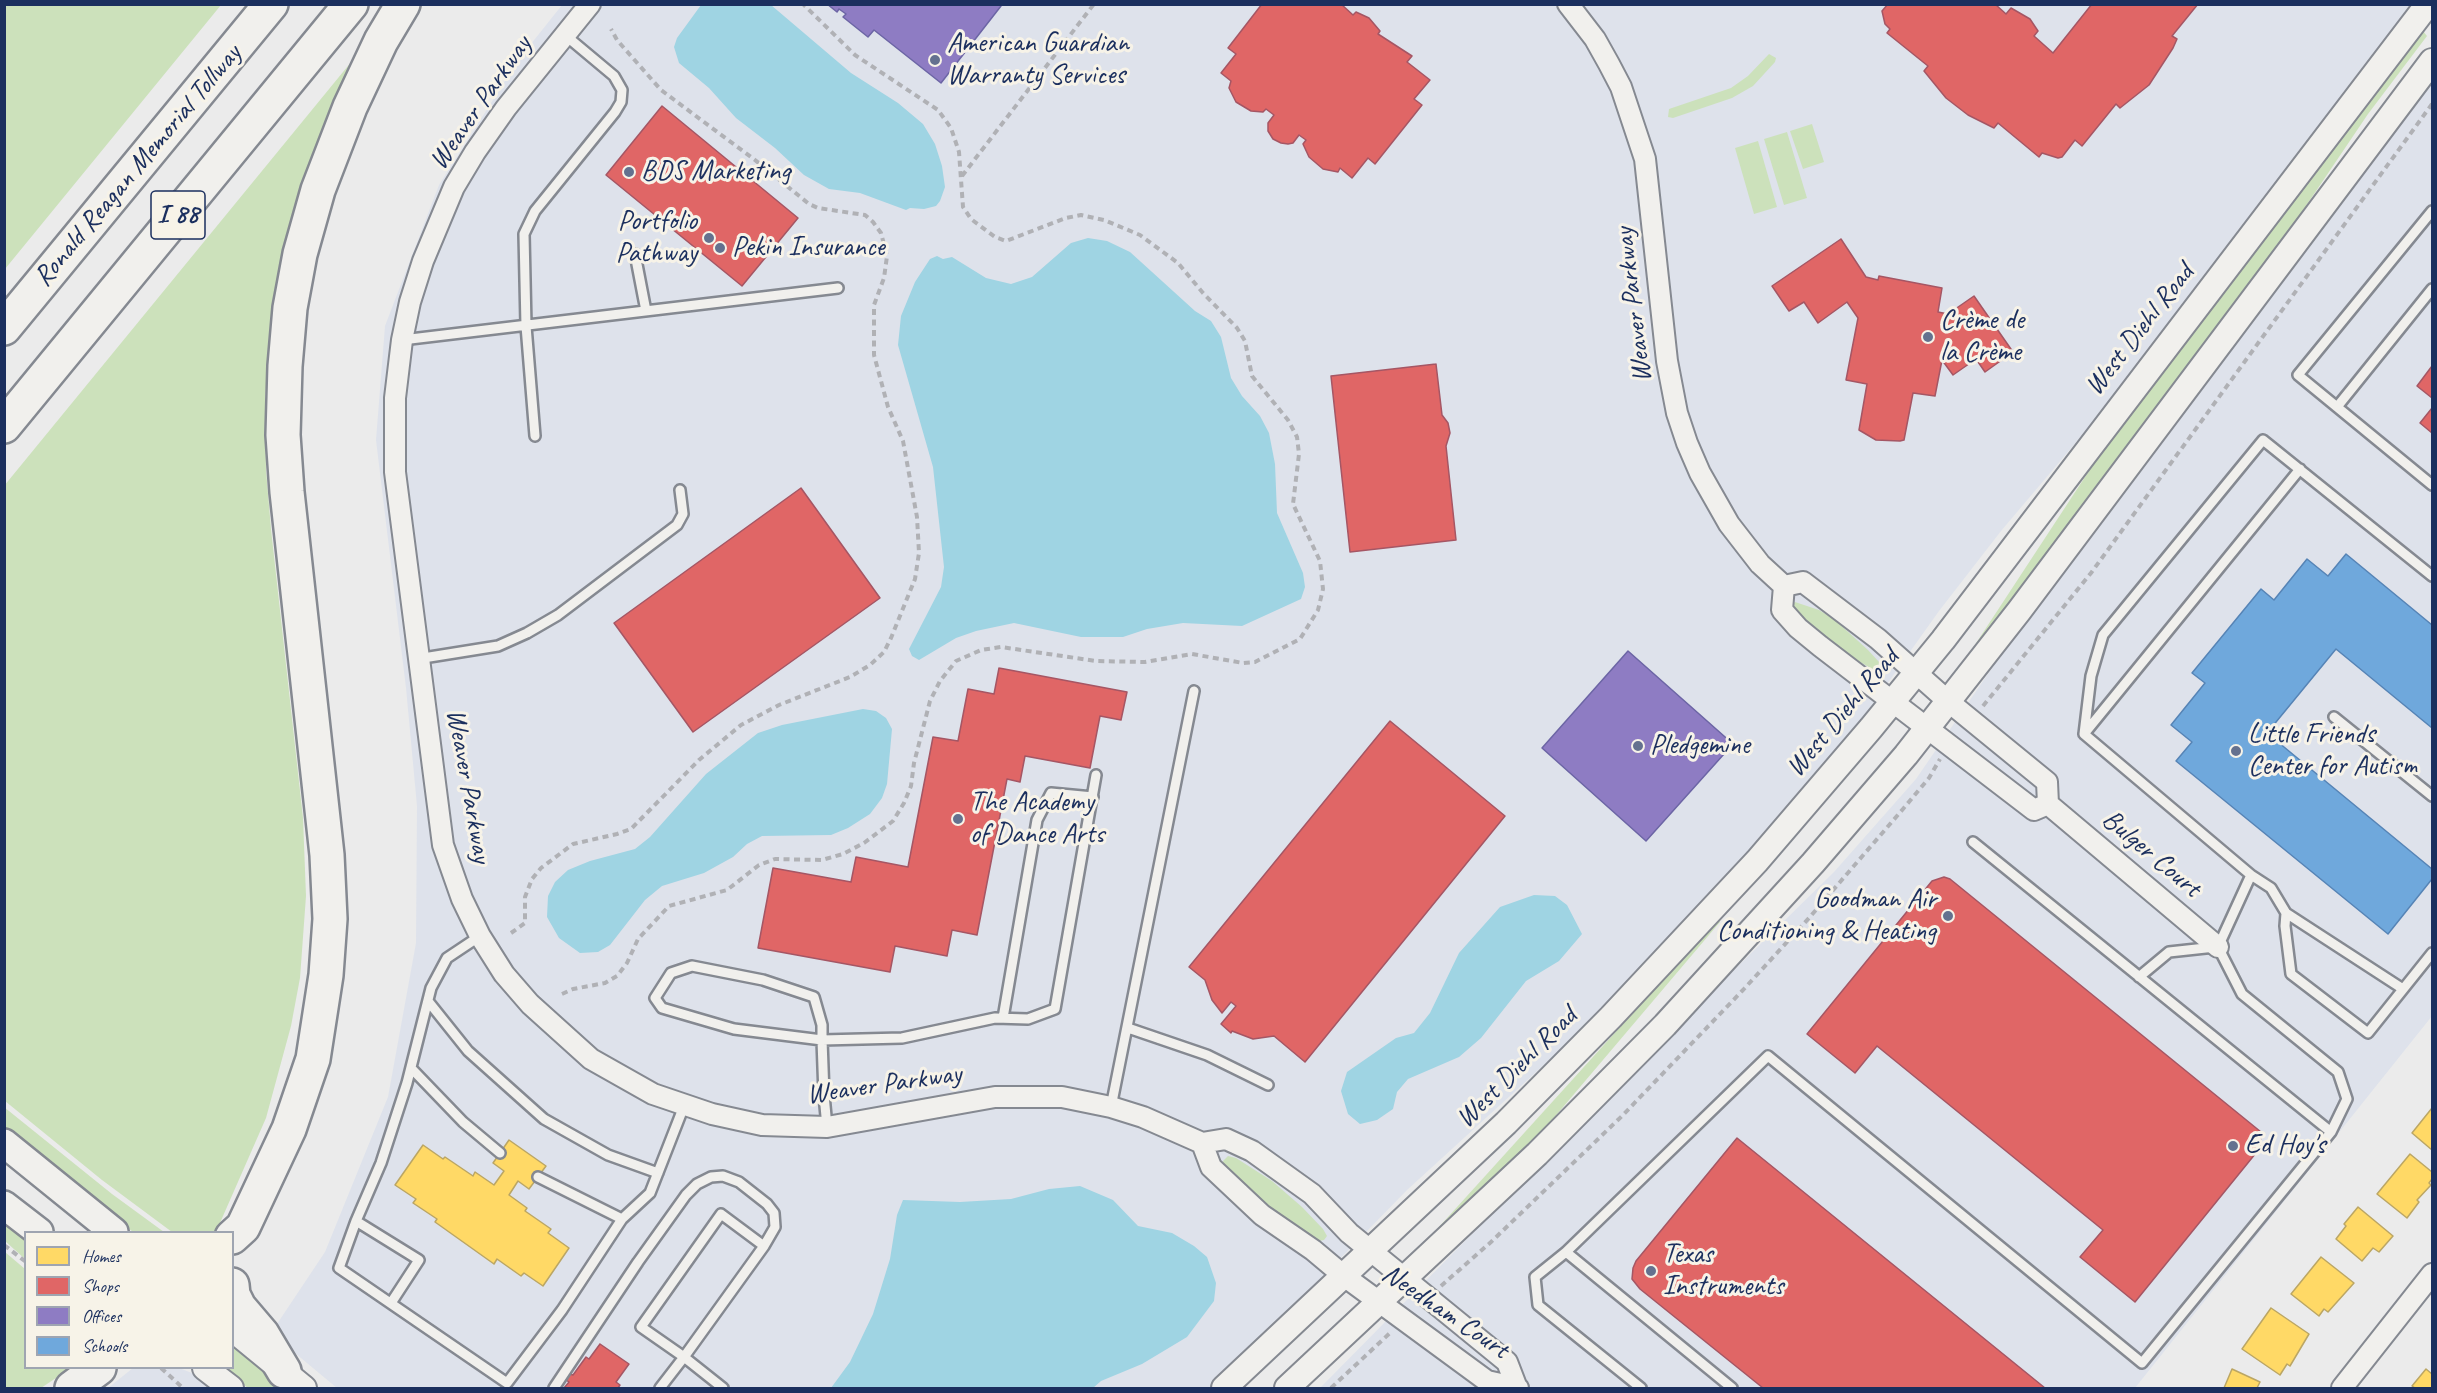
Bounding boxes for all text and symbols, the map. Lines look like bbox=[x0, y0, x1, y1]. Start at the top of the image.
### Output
place label: American Guardian Warranty Services bbox=[947, 27, 1129, 93]
street label: Weaver Parkway bbox=[423, 30, 539, 176]
street label: Ronald Reagan Memorial Tollway bbox=[27, 38, 249, 294]
marker: American Guardian Warranty Services bbox=[928, 53, 942, 67]
place label: BDS Marketing bbox=[641, 155, 790, 189]
marker: BDS Marketing bbox=[622, 165, 636, 179]
road number: I 88 bbox=[151, 191, 205, 239]
place label: Portfolio Pathway bbox=[616, 205, 697, 271]
street label: Weaver Parkway bbox=[1608, 226, 1660, 384]
marker: Portfolio Pathway bbox=[702, 231, 716, 245]
place label: Pekin Insurance bbox=[732, 231, 885, 265]
marker: Pekin Insurance bbox=[713, 241, 727, 255]
street label: West Diehl Road bbox=[2078, 258, 2202, 402]
place label: Crème de la Crème bbox=[1940, 304, 2024, 370]
marker: Crème de la Crème bbox=[1921, 330, 1935, 344]
street label: West Diehl Road bbox=[1780, 642, 1906, 784]
street label: Weaver Parkway bbox=[438, 706, 498, 866]
place label: Little Friends Center for Autism bbox=[2248, 718, 2417, 784]
place label: Pledgemine bbox=[1650, 729, 1750, 763]
marker: Pledgemine bbox=[1631, 739, 1645, 753]
marker: Little Friends Center for Autism bbox=[2229, 744, 2243, 758]
place label: The Academy of Dance Arts bbox=[970, 786, 1104, 852]
street label: Bulger Court bbox=[2095, 803, 2207, 905]
marker: The Academy of Dance Arts bbox=[951, 812, 965, 826]
place label: Goodman Air Conditioning & Heating bbox=[1717, 883, 1936, 949]
marker: Goodman Air Conditioning & Heating bbox=[1941, 909, 1955, 923]
street label: West Diehl Road bbox=[1449, 1000, 1585, 1136]
street label: Weaver Parkway bbox=[805, 1058, 963, 1112]
place label: Ed Hoy's bbox=[2245, 1129, 2325, 1163]
marker: Ed Hoy's bbox=[2226, 1139, 2240, 1153]
legend bbox=[24, 1231, 234, 1369]
place label: Texas Instruments bbox=[1663, 1238, 1783, 1304]
text: Homes bbox=[82, 1245, 121, 1267]
street label: Needham Court bbox=[1375, 1257, 1515, 1367]
marker: Texas Instruments bbox=[1644, 1264, 1658, 1278]
text: Shops bbox=[82, 1275, 119, 1297]
text: Offices bbox=[82, 1305, 121, 1327]
text: Schools bbox=[82, 1335, 127, 1357]

